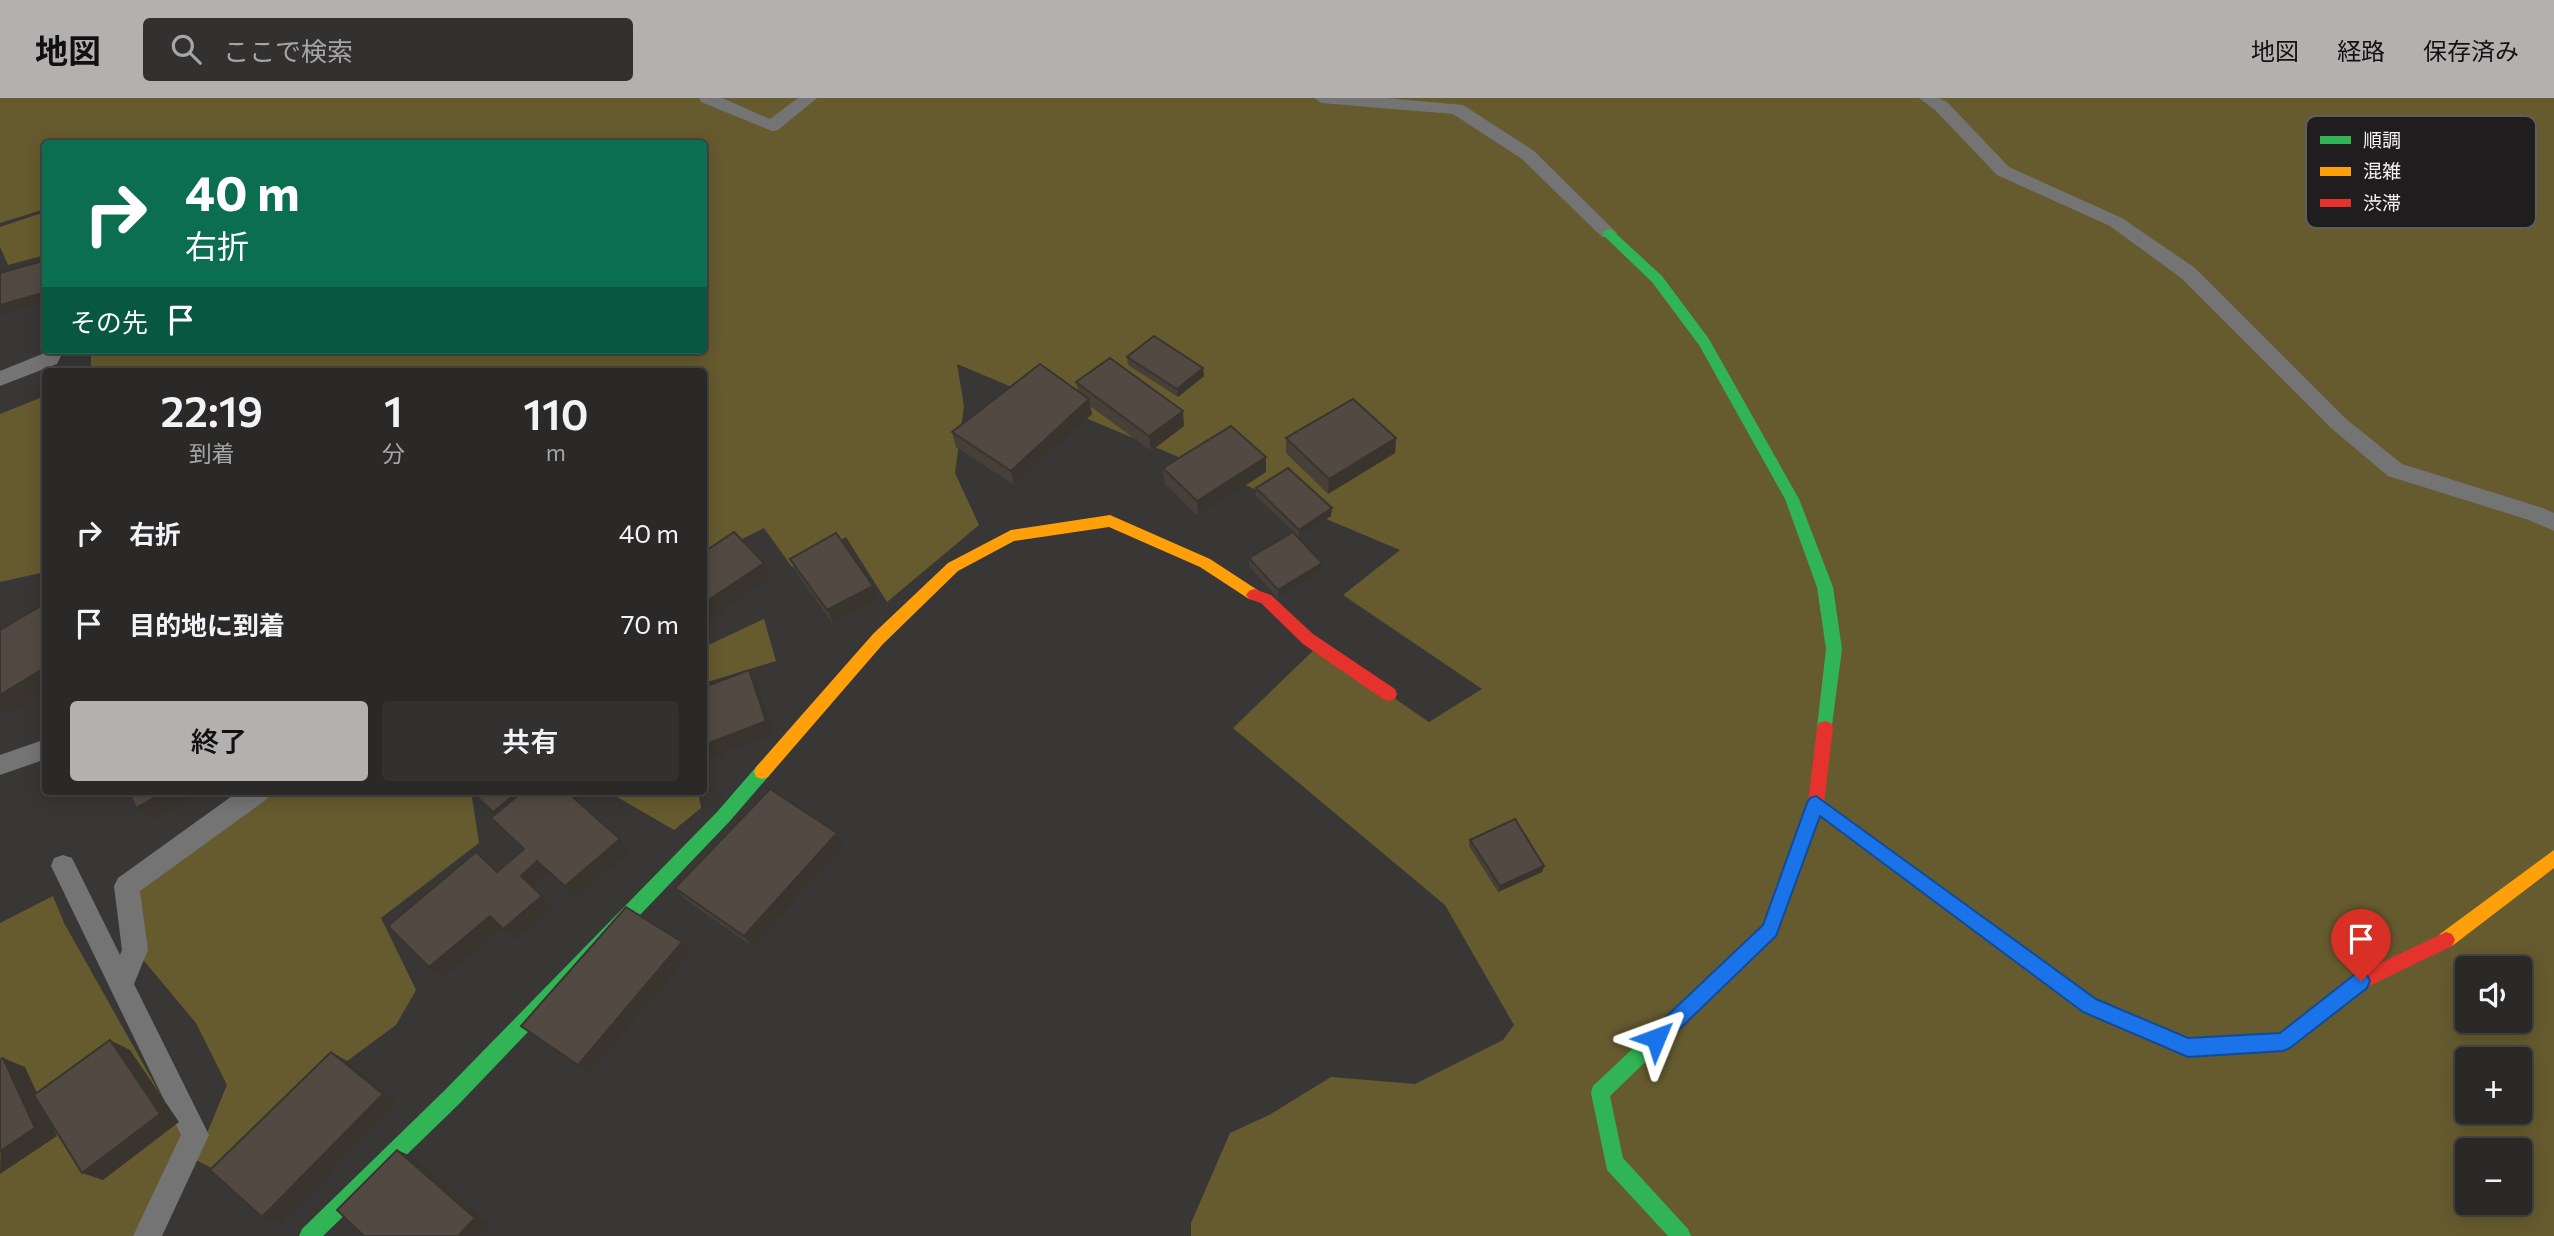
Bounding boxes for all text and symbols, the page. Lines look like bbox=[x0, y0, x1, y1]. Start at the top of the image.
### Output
search box bbox=[143, 18, 633, 81]
text: 地図 bbox=[35, 29, 101, 70]
icon: search bbox=[167, 30, 205, 68]
text: ここで検索 bbox=[223, 35, 353, 66]
text: 地図 bbox=[2251, 36, 2299, 65]
text: 経路 bbox=[2337, 36, 2385, 65]
text: 保存済み bbox=[2423, 36, 2519, 65]
legend bbox=[2306, 116, 2536, 228]
text: 順調 bbox=[2363, 128, 2401, 151]
text: 混雑 bbox=[2363, 159, 2401, 182]
text: 40 m bbox=[185, 161, 300, 221]
icon: right bbox=[70, 168, 161, 259]
text: 渋滞 bbox=[2363, 191, 2401, 214]
text: 右折 bbox=[185, 225, 249, 265]
icon: arrive bbox=[162, 301, 200, 339]
text: その先 bbox=[70, 306, 148, 337]
text: 22:19 bbox=[161, 384, 263, 436]
text: 1 bbox=[384, 384, 403, 436]
text: 110 bbox=[523, 387, 588, 439]
text: m bbox=[546, 438, 566, 466]
text: 到着 bbox=[189, 439, 235, 467]
text: 分 bbox=[382, 439, 405, 467]
icon: right bbox=[70, 514, 108, 552]
text: 40 m bbox=[619, 517, 679, 548]
text: 右折 bbox=[129, 518, 181, 549]
icon: arrive bbox=[70, 605, 108, 643]
text: 70 m bbox=[621, 608, 679, 639]
text: 目的地に到着 bbox=[129, 609, 285, 640]
button: 終了 bbox=[70, 701, 368, 781]
button: 共有 bbox=[382, 701, 679, 781]
pin bbox=[2331, 909, 2391, 981]
icon: arrive bbox=[2342, 920, 2380, 958]
map controls bbox=[2455, 956, 2532, 1215]
button: sound bbox=[2455, 956, 2532, 1033]
position arrow bbox=[1619, 1001, 1693, 1075]
button: + bbox=[2455, 1047, 2532, 1124]
button: − bbox=[2455, 1138, 2532, 1215]

